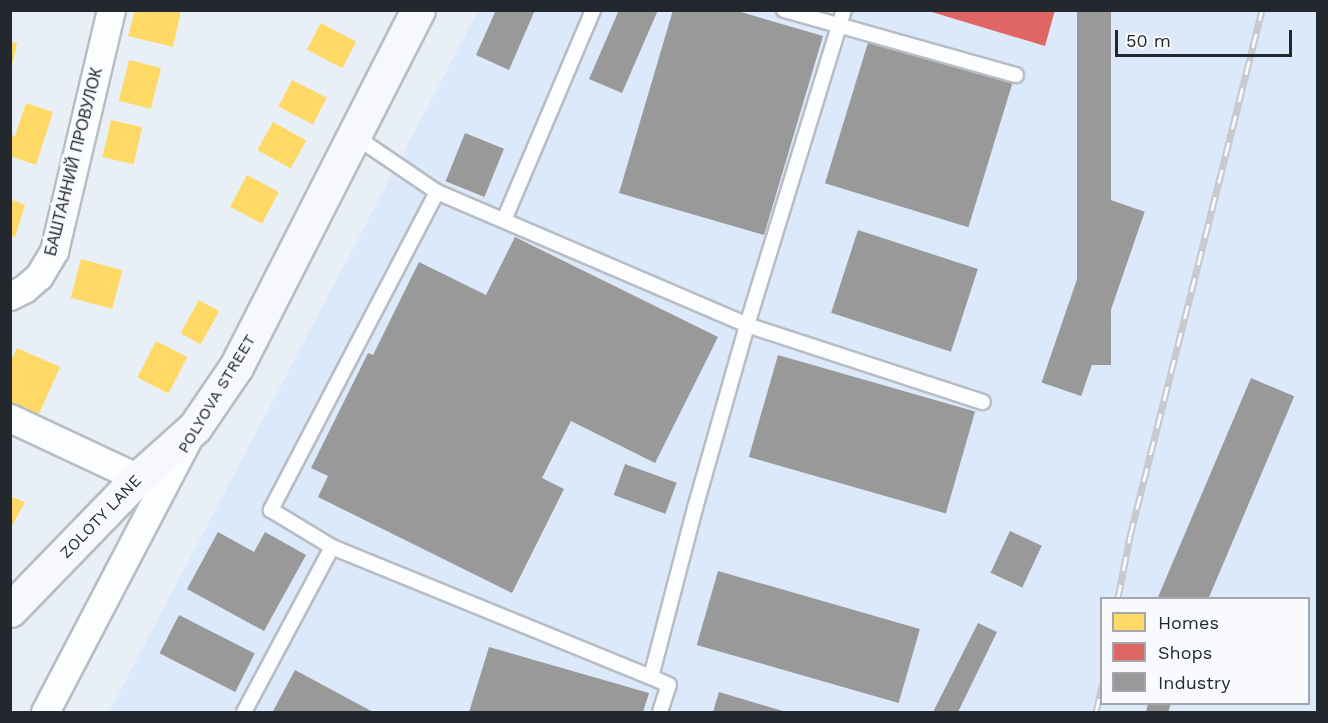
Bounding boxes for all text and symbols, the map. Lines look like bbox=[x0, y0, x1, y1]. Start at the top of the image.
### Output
scale bar bbox=[1118, 18, 1295, 56]
text: 50 m bbox=[1126, 30, 1171, 51]
street label: БАШТАННИЙ ПРОВУЛОК bbox=[41, 66, 107, 258]
street label: POLYOVA STREET bbox=[174, 331, 260, 457]
street label: ZOLOTY LANE bbox=[56, 471, 146, 563]
legend bbox=[1100, 597, 1310, 705]
text: Homes bbox=[1158, 612, 1219, 633]
text: Shops bbox=[1158, 642, 1212, 663]
text: Industry bbox=[1158, 672, 1230, 693]

